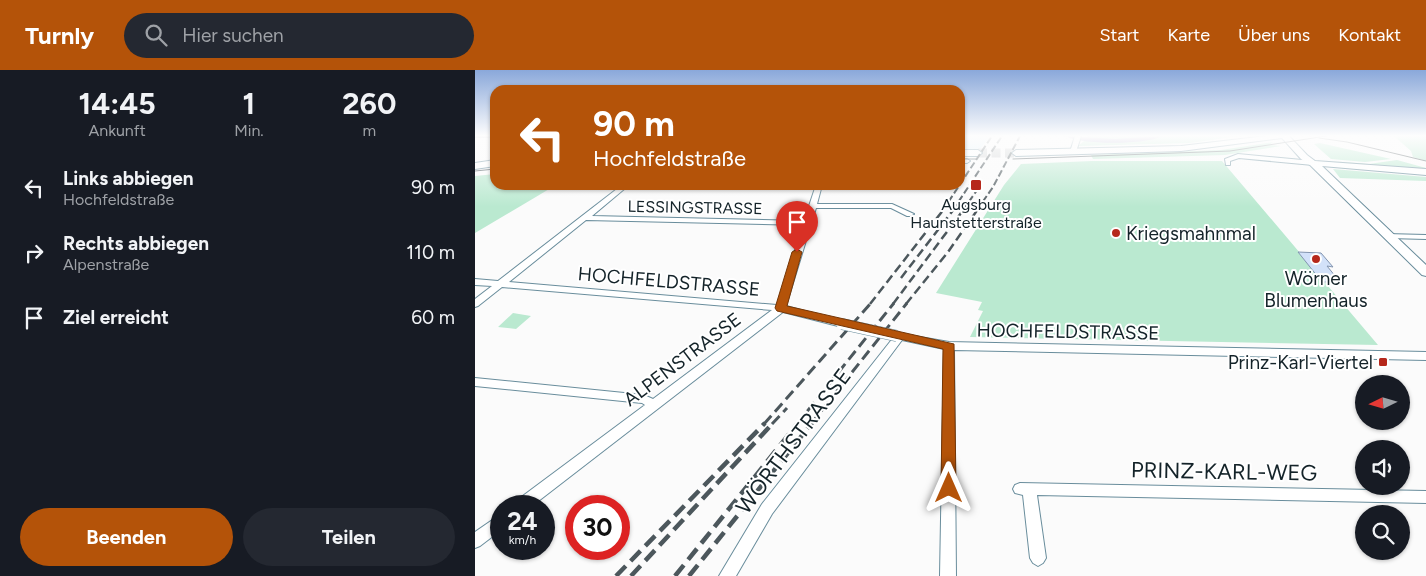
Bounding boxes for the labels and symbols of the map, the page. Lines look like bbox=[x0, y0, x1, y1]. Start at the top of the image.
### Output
marker: Augsburg Haunstetterstraße bbox=[969, 178, 983, 192]
place label: Augsburg Haunstetterstraße bbox=[910, 195, 1042, 232]
street label: LESSINGSTRASSE bbox=[627, 197, 763, 218]
pin bbox=[776, 201, 818, 252]
place label: Kriegsmahnmal bbox=[1126, 222, 1256, 245]
marker: Kriegsmahnmal bbox=[1110, 227, 1122, 239]
marker: Wörner Blumenhaus bbox=[1310, 253, 1322, 265]
street label: HOCHFELDSTRASSE bbox=[577, 262, 761, 301]
place label: Wörner Blumenhaus bbox=[1264, 267, 1368, 312]
street label: ALPENSTRASSE bbox=[619, 308, 746, 411]
street label: HOCHFELDSTRASSE bbox=[976, 318, 1160, 345]
place label: Prinz-Karl-Viertel bbox=[1228, 351, 1373, 374]
marker: Prinz-Karl-Viertel bbox=[1377, 356, 1389, 368]
street label: WÖRTHSTRASSE bbox=[730, 363, 857, 519]
north arrow bbox=[1355, 375, 1410, 430]
street label: PRINZ-KARL-WEG bbox=[1131, 456, 1317, 487]
position arrow bbox=[922, 461, 974, 513]
speed limit sign: 30 bbox=[565, 495, 630, 560]

